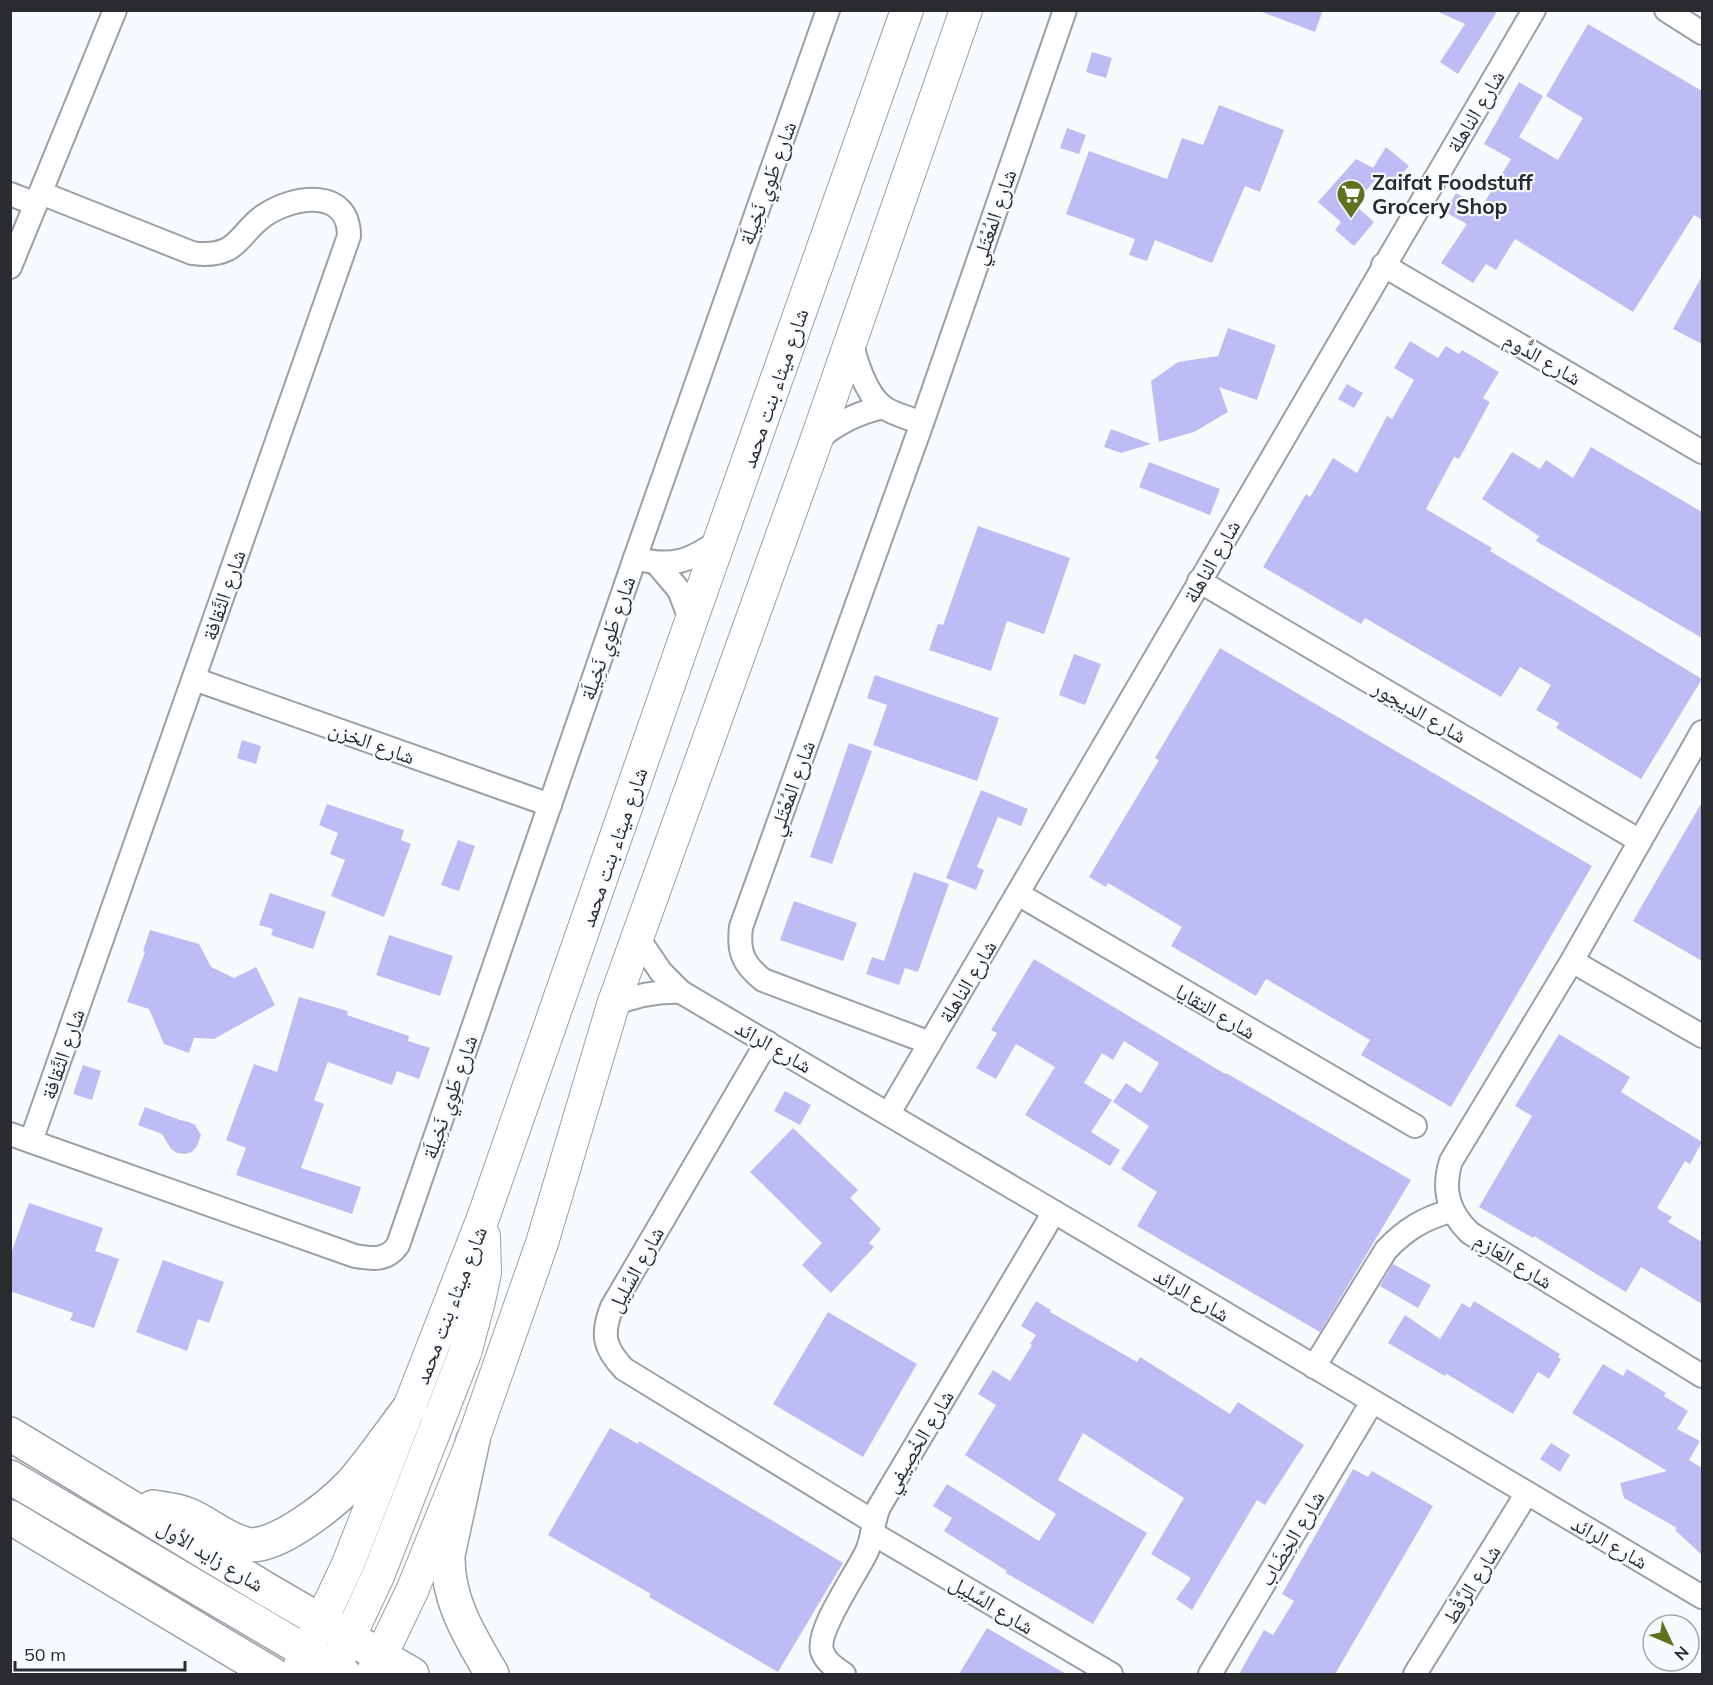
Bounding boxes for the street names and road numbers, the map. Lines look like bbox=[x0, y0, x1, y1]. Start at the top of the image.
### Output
street label: شارع الناهلة bbox=[1440, 65, 1511, 157]
street label: شارع طَوِي نَخِيلَة bbox=[733, 118, 805, 250]
street label: شارع المُعْتَلي bbox=[965, 166, 1026, 270]
street label: شارع ميثاء بنت محمد bbox=[735, 305, 814, 471]
street label: شارع الدُّوم bbox=[1499, 326, 1586, 392]
street label: شارع الناهلة bbox=[1177, 515, 1246, 608]
street label: شارع الثَّقافة bbox=[195, 546, 252, 644]
street label: شارع طَوِي نَخِيلَة bbox=[574, 573, 644, 705]
street label: شارع الديجور bbox=[1367, 673, 1472, 749]
street label: شارع الخزن bbox=[325, 714, 419, 770]
street label: شارع المُعْتَلي bbox=[762, 737, 824, 841]
street label: شارع ميثاء بنت محمد bbox=[574, 764, 653, 930]
street label: شارع الناهلة bbox=[932, 935, 1003, 1027]
street label: شارع التقايا bbox=[1171, 978, 1261, 1045]
street label: شارع الثَّقافة bbox=[34, 1005, 91, 1103]
street label: شارع الرائد bbox=[731, 1014, 817, 1079]
street label: شارع طَوِي نَخِيلَة bbox=[416, 1032, 486, 1164]
street label: شارع ميثاء بنت محمد bbox=[408, 1222, 493, 1388]
street label: شارع السِّلِيل bbox=[601, 1222, 670, 1317]
street label: شارع العَازِم bbox=[1468, 1226, 1558, 1297]
street label: شارع الرائد bbox=[1149, 1261, 1235, 1328]
street label: شارع الخْصِيفي bbox=[877, 1385, 963, 1499]
street label: شارع الخِضَاب bbox=[1252, 1486, 1330, 1591]
street label: شارع الرائد bbox=[1567, 1510, 1653, 1575]
street label: شارع زايد الأول bbox=[153, 1513, 269, 1598]
street label: شارع الرَّقْط bbox=[1437, 1540, 1506, 1629]
street label: شارع السِّلِيل bbox=[945, 1569, 1039, 1640]

